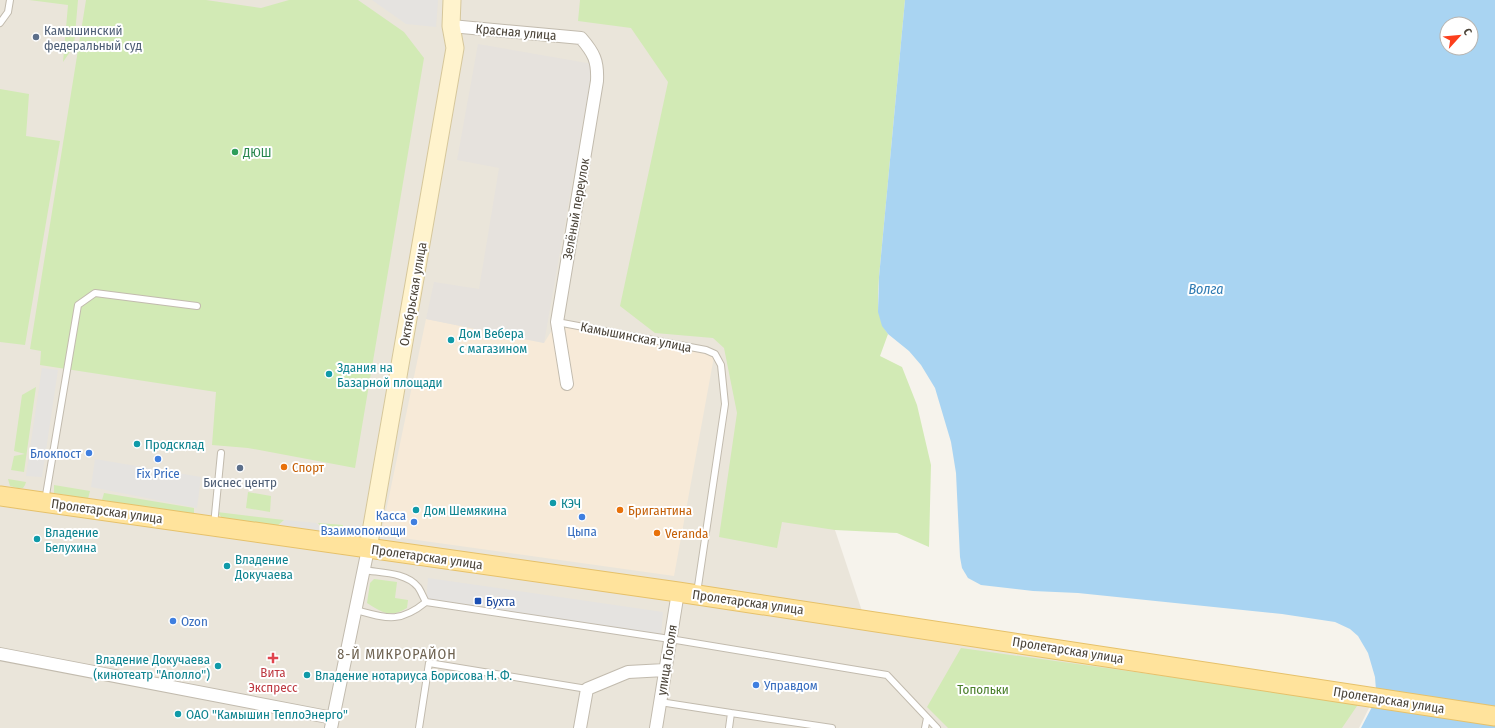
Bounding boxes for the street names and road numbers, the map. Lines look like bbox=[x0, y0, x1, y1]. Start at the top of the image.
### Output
street label: Красная улица bbox=[475, 21, 557, 43]
street label: Зелёный переулок bbox=[560, 157, 592, 261]
street label: Октябрьская улица bbox=[396, 241, 430, 347]
street label: Камышинская улица bbox=[579, 319, 693, 355]
street label: Пролетарская улица bbox=[50, 496, 164, 526]
street label: Пролетарская улица bbox=[370, 542, 484, 572]
street label: Пролетарская улица bbox=[691, 587, 805, 617]
street label: улица Гоголя bbox=[654, 623, 680, 697]
street label: Пролетарская улица bbox=[1011, 634, 1125, 666]
street label: Пролетарская улица bbox=[1332, 684, 1446, 716]

